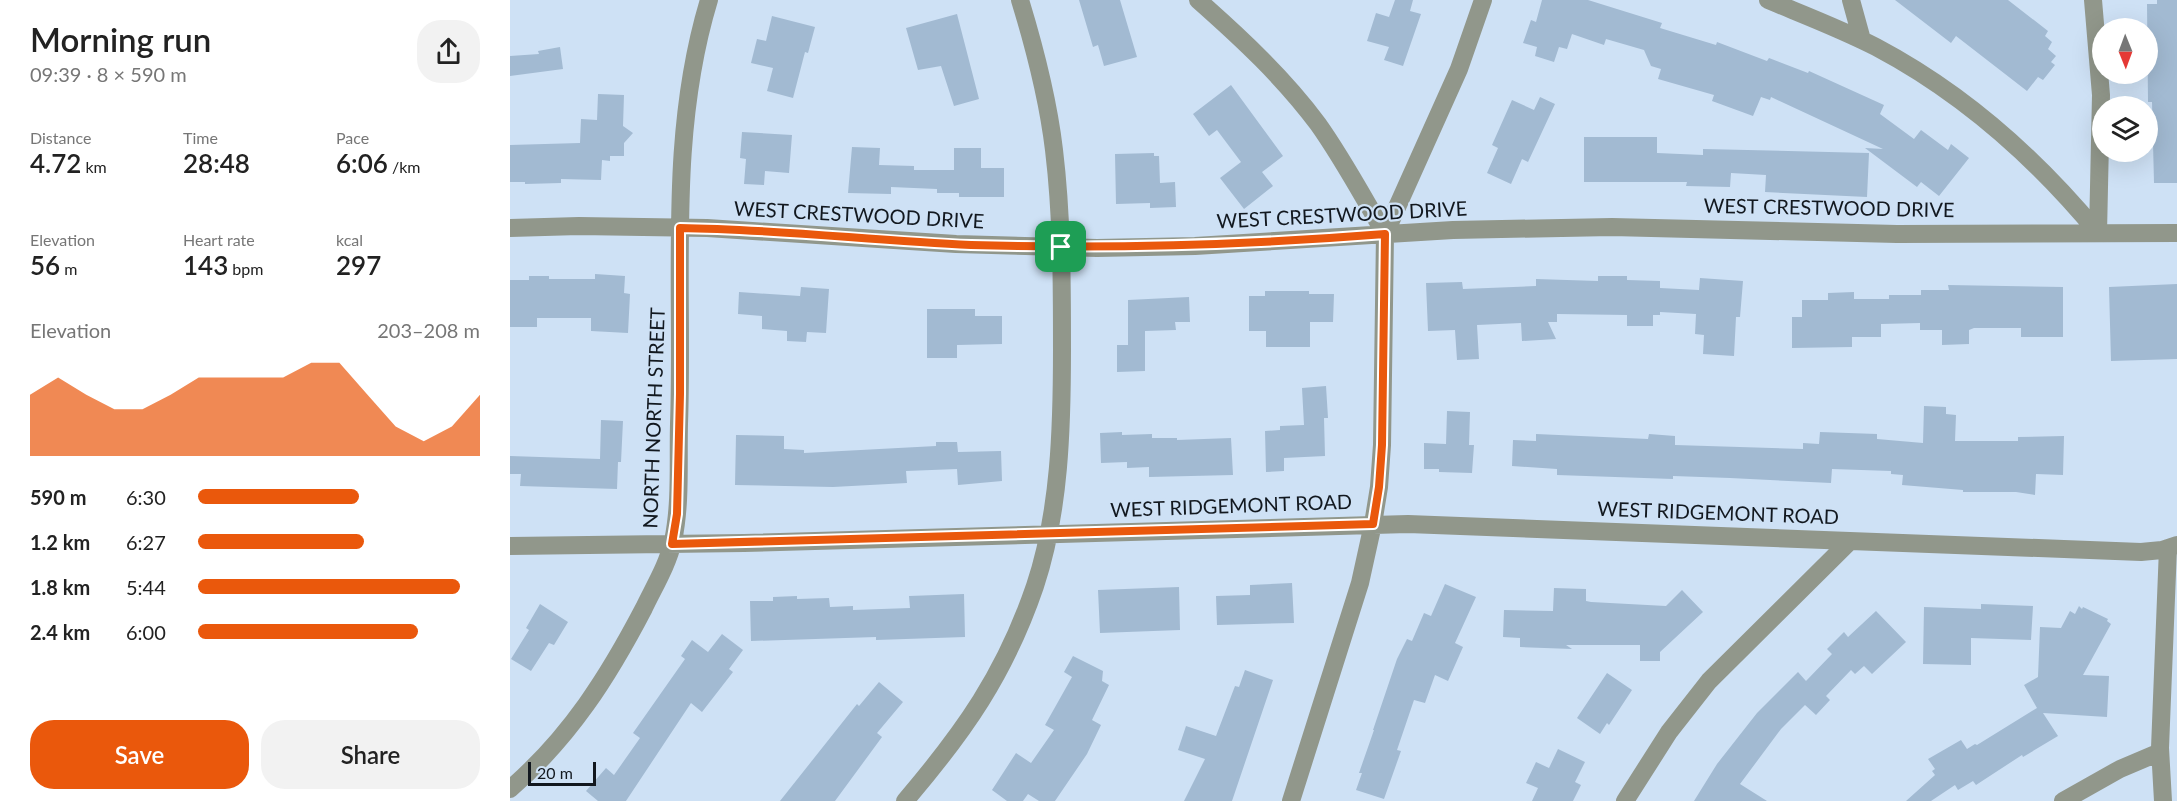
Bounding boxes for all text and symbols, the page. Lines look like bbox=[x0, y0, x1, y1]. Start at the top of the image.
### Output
north arrow bbox=[2092, 18, 2158, 84]
map controls bbox=[2092, 18, 2158, 162]
text: Morning run bbox=[30, 19, 211, 59]
button: share bbox=[417, 20, 480, 83]
text: 09:39 · 8 × 590 m bbox=[30, 62, 187, 86]
button: layers bbox=[2092, 96, 2158, 162]
text: Distance bbox=[30, 128, 91, 147]
text: Time bbox=[183, 128, 218, 147]
text: Pace bbox=[336, 128, 369, 147]
text: 4.72 bbox=[30, 147, 81, 179]
text: 28:48 bbox=[183, 147, 250, 179]
text: 6:06 bbox=[336, 147, 388, 179]
text: km bbox=[81, 157, 107, 176]
text: /km bbox=[388, 157, 420, 176]
street label: WEST CRESTWOOD DRIVE bbox=[1703, 193, 1955, 221]
street label: WEST CRESTWOOD DRIVE bbox=[733, 195, 985, 233]
street label: WEST CRESTWOOD DRIVE bbox=[1216, 195, 1468, 233]
pin bbox=[1035, 221, 1086, 272]
text: Elevation bbox=[30, 230, 95, 249]
text: Heart rate bbox=[183, 230, 255, 249]
text: kcal bbox=[336, 230, 363, 249]
icon: arrive bbox=[1044, 230, 1077, 263]
text: 56 bbox=[30, 249, 60, 281]
text: 143 bbox=[183, 249, 228, 281]
text: 297 bbox=[336, 249, 381, 281]
text: m bbox=[60, 259, 77, 278]
text: bpm bbox=[228, 259, 263, 278]
street label: NORTH NORTH STREET bbox=[637, 307, 669, 529]
text: Elevation bbox=[30, 318, 111, 342]
text: 203–208 m bbox=[377, 318, 480, 342]
text: 590 m bbox=[30, 485, 86, 509]
text: 6:30 bbox=[126, 485, 166, 509]
street label: WEST RIDGEMONT ROAD bbox=[1110, 489, 1352, 521]
street label: WEST RIDGEMONT ROAD bbox=[1597, 496, 1839, 528]
text: 1.2 km bbox=[30, 530, 90, 554]
text: 6:27 bbox=[126, 530, 166, 554]
text: 1.8 km bbox=[30, 575, 90, 599]
text: 5:44 bbox=[126, 575, 166, 599]
text: 2.4 km bbox=[30, 620, 90, 644]
text: 6:00 bbox=[126, 620, 166, 644]
button: Save bbox=[30, 720, 249, 789]
button: Share bbox=[261, 720, 480, 789]
scale bar bbox=[528, 759, 596, 786]
text: 20 m bbox=[537, 763, 573, 782]

